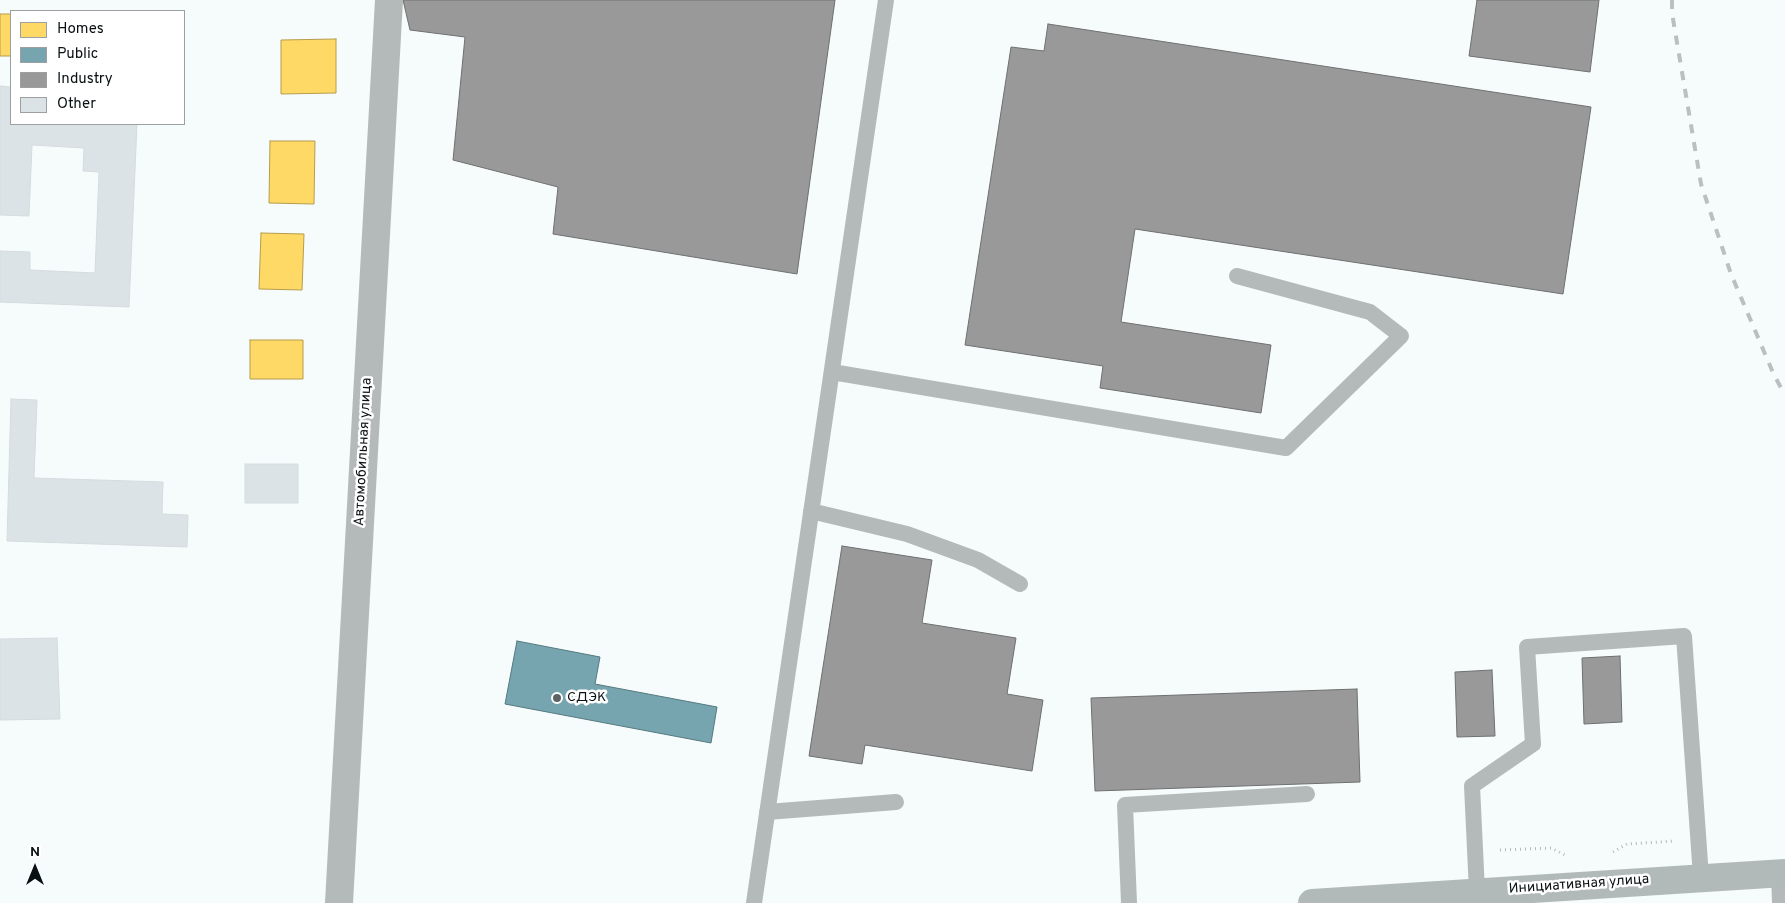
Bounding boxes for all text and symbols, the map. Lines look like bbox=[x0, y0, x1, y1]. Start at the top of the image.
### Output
legend bbox=[10, 10, 185, 125]
text: Homes bbox=[57, 20, 104, 39]
text: Public bbox=[57, 45, 98, 64]
text: Industry bbox=[57, 70, 113, 89]
text: Other bbox=[57, 95, 96, 114]
street label: Автомобильная улица bbox=[352, 377, 376, 527]
place label: СДЭК bbox=[567, 690, 606, 706]
marker: СДЭК bbox=[551, 692, 563, 704]
north arrow bbox=[10, 843, 60, 893]
text: N bbox=[30, 844, 40, 861]
street label: Инициативная улица bbox=[1508, 872, 1650, 898]

